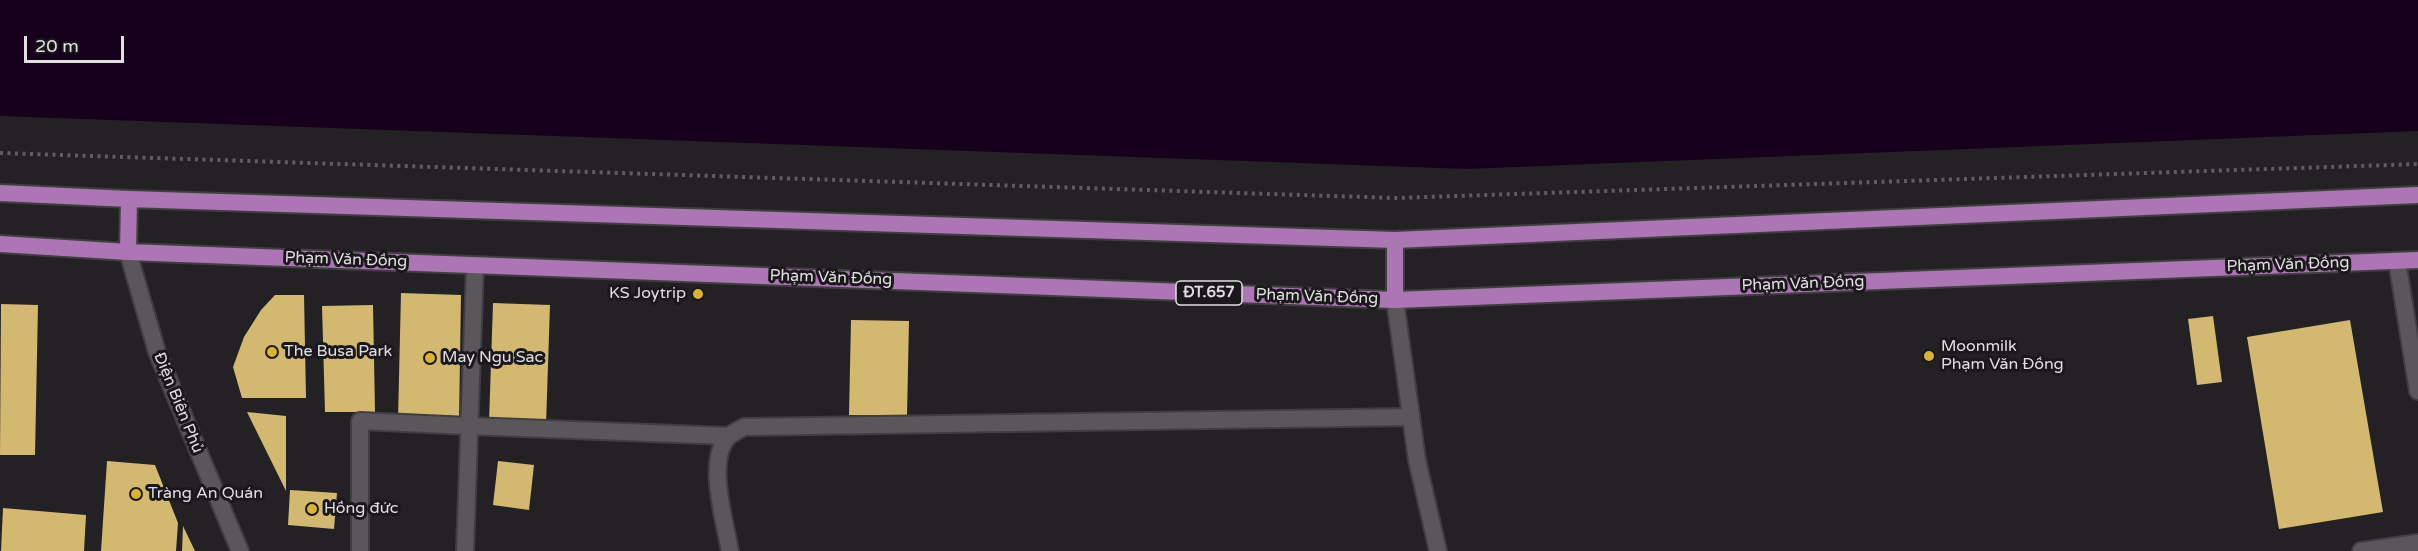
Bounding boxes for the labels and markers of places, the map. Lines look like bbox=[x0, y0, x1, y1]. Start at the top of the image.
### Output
place label: KS Joytrip bbox=[609, 284, 686, 304]
marker: KS Joytrip bbox=[691, 287, 705, 301]
place label: Moonmilk Phạm Văn Đồng bbox=[1941, 337, 2064, 375]
place label: The Busa Park bbox=[284, 342, 392, 362]
marker: The Busa Park bbox=[265, 345, 279, 359]
place label: May Ngu Sac bbox=[442, 348, 543, 368]
marker: Moonmilk Phạm Văn Đồng bbox=[1922, 349, 1936, 363]
marker: May Ngu Sac bbox=[423, 351, 437, 365]
place label: Tràng An Quán bbox=[148, 484, 263, 504]
marker: Tràng An Quán bbox=[129, 487, 143, 501]
place label: Hồng đức bbox=[324, 499, 398, 519]
marker: Hồng đức bbox=[305, 502, 319, 516]

